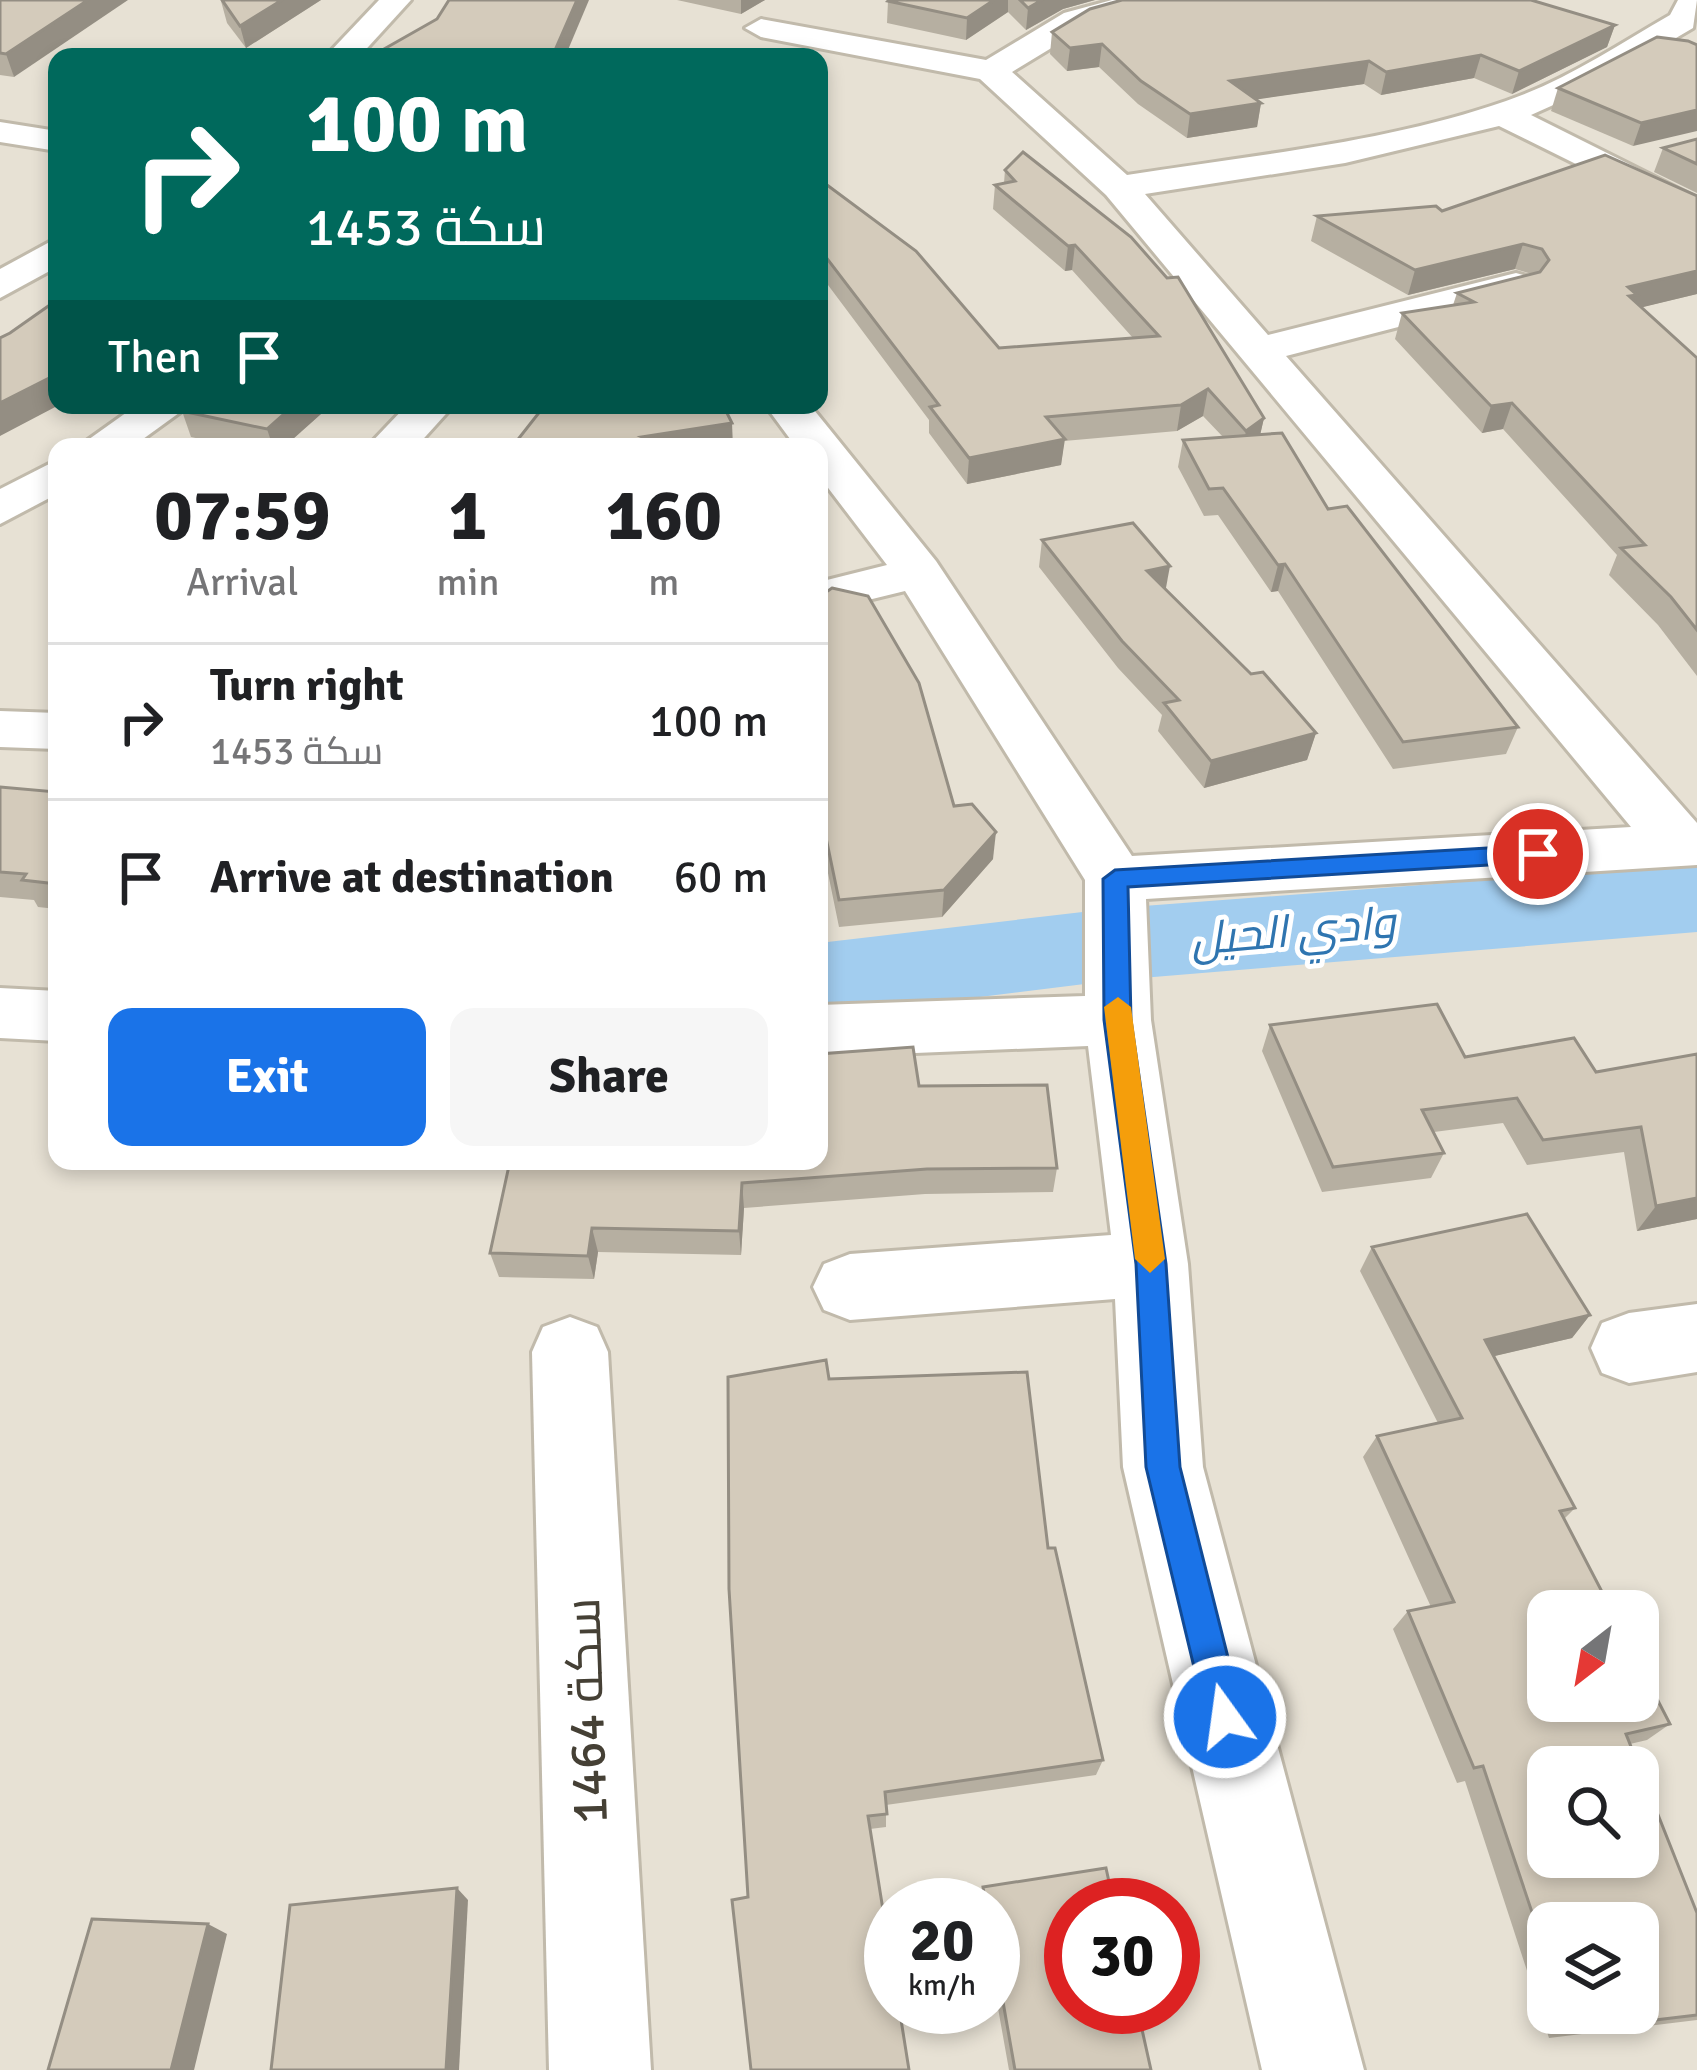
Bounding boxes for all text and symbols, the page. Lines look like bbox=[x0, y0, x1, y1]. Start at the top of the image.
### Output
text: 100 m bbox=[306, 72, 528, 176]
icon: right bbox=[108, 96, 264, 252]
text: سكة 1453 bbox=[306, 194, 546, 261]
icon: arrive bbox=[226, 324, 292, 390]
text: Then bbox=[108, 330, 202, 385]
text: 07:59 bbox=[154, 471, 331, 560]
text: 1 bbox=[449, 471, 487, 560]
text: 160 bbox=[605, 471, 722, 560]
text: Arrival bbox=[186, 558, 298, 606]
text: min bbox=[437, 558, 500, 606]
text: m bbox=[648, 558, 679, 606]
text: Turn right bbox=[210, 658, 404, 713]
icon: right bbox=[108, 689, 174, 755]
text: 100 m bbox=[649, 694, 768, 749]
text: سكة 1453 bbox=[210, 727, 383, 775]
pin bbox=[1487, 803, 1589, 905]
icon: arrive bbox=[1505, 821, 1571, 887]
icon: arrive bbox=[108, 845, 174, 911]
text: Arrive at destination bbox=[210, 850, 614, 905]
text: 60 m bbox=[674, 850, 768, 905]
water label: وادي الحيل bbox=[1189, 895, 1401, 975]
button: Exit bbox=[108, 1008, 426, 1146]
button: Share bbox=[450, 1008, 768, 1146]
north arrow bbox=[1527, 1590, 1659, 1722]
map controls bbox=[1527, 1590, 1659, 2034]
street label: سكة 1464 bbox=[551, 1597, 622, 1825]
position arrow bbox=[1162, 1654, 1288, 1780]
button: search bbox=[1527, 1746, 1659, 1878]
speed limit sign: 30 bbox=[1044, 1878, 1200, 2034]
button: layers bbox=[1527, 1902, 1659, 2034]
text: 20 bbox=[910, 1904, 974, 1978]
text: km/h bbox=[908, 1967, 976, 2004]

